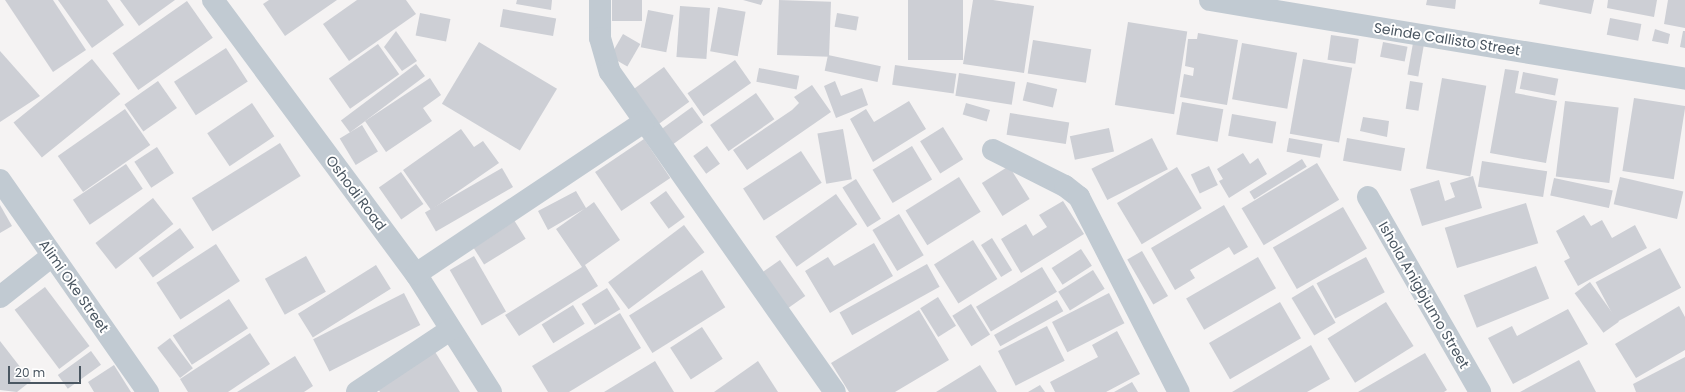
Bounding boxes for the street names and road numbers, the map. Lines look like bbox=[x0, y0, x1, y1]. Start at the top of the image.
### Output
street label: Seinde Callisto Street bbox=[1373, 19, 1521, 59]
street label: Oshodi Road bbox=[322, 152, 390, 234]
street label: Ishola Anigbjumo Street bbox=[1375, 219, 1473, 371]
street label: Alimi Oke Street bbox=[36, 236, 112, 336]

